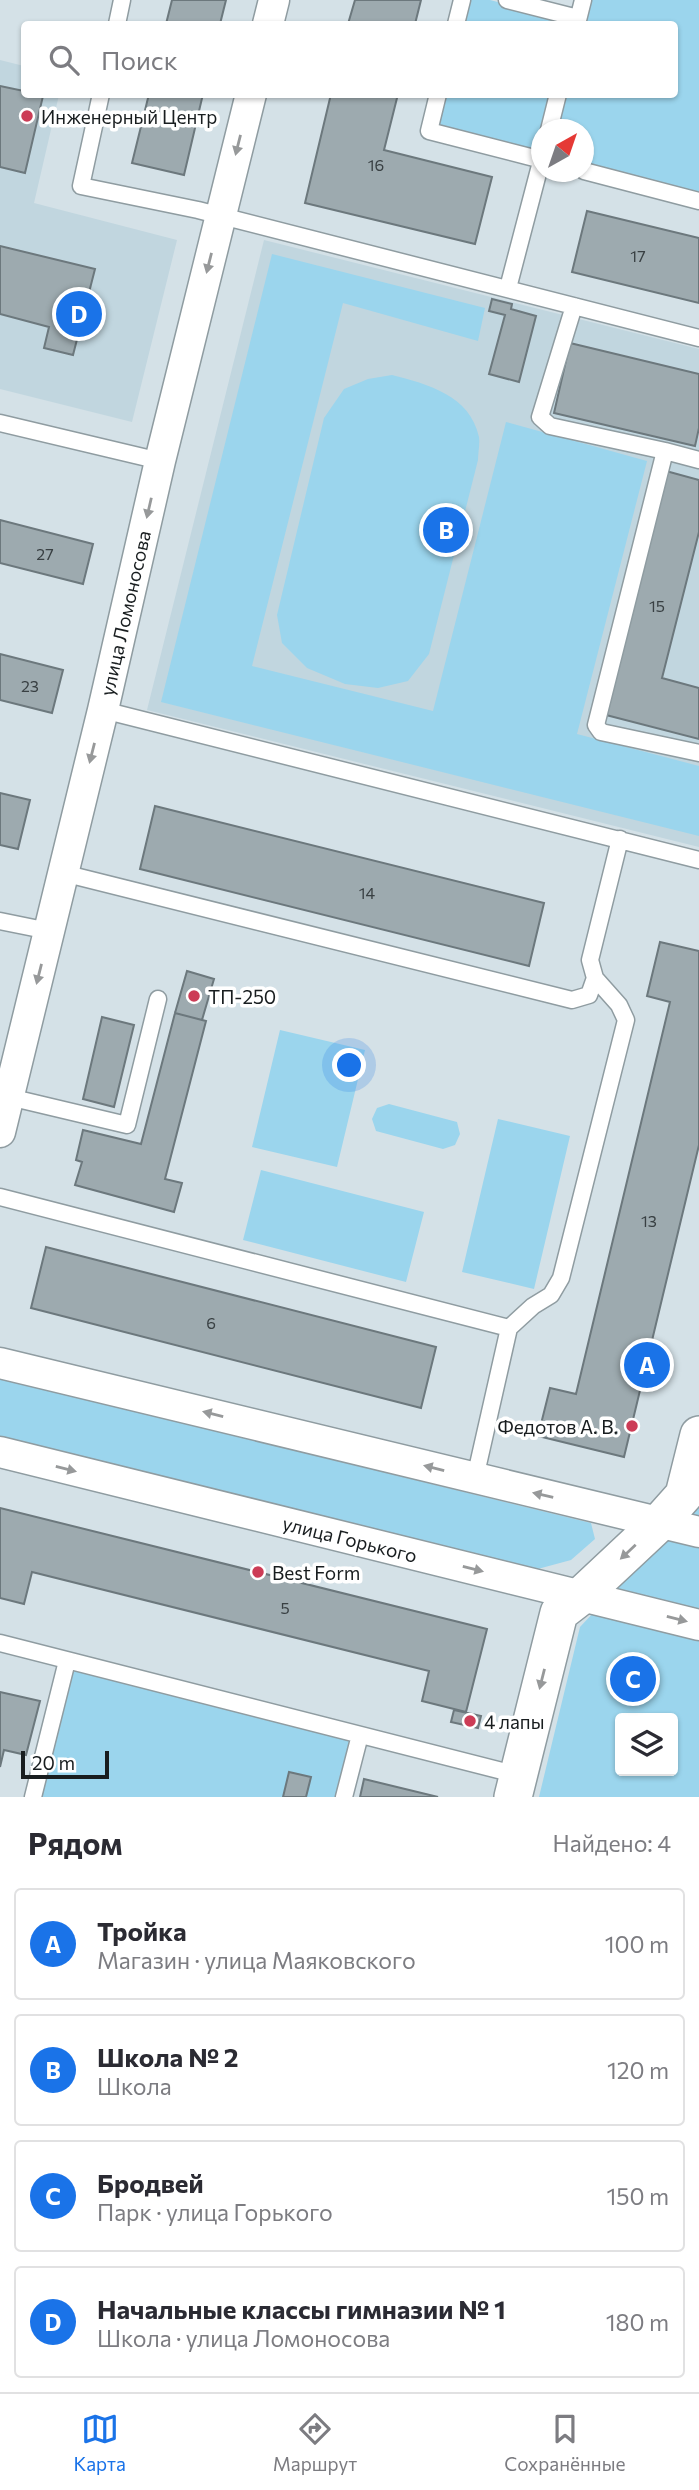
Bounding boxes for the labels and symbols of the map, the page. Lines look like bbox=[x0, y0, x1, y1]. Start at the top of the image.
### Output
place label: Инженерный Центр bbox=[41, 105, 217, 128]
marker: Инженерный Центр bbox=[19, 108, 35, 124]
north arrow bbox=[531, 119, 594, 182]
one-way arrow bbox=[232, 135, 243, 157]
house number: 16 bbox=[368, 155, 384, 174]
house number: 17 bbox=[630, 246, 646, 265]
one-way arrow bbox=[203, 252, 214, 274]
pin: D bbox=[56, 288, 102, 340]
one-way arrow bbox=[143, 497, 154, 519]
pin: B bbox=[423, 504, 469, 556]
street label: улица Ломоносова bbox=[95, 528, 155, 698]
house number: 27 bbox=[36, 544, 54, 563]
house number: 15 bbox=[649, 596, 665, 615]
house number: 23 bbox=[21, 676, 39, 695]
one-way arrow bbox=[86, 742, 97, 764]
house number: 14 bbox=[359, 883, 376, 902]
one-way arrow bbox=[33, 963, 44, 985]
place label: ТП-250 bbox=[208, 985, 276, 1008]
marker: ТП-250 bbox=[186, 988, 202, 1004]
your location bbox=[332, 1048, 366, 1082]
house number: 13 bbox=[641, 1211, 657, 1230]
house number: 6 bbox=[206, 1313, 216, 1332]
pin: A bbox=[624, 1339, 670, 1391]
one-way arrow bbox=[202, 1409, 224, 1420]
place label: Федотов А. В. bbox=[498, 1415, 618, 1438]
marker: Федотов А. В. bbox=[624, 1418, 640, 1434]
one-way arrow bbox=[423, 1462, 445, 1473]
one-way arrow bbox=[55, 1464, 77, 1475]
one-way arrow bbox=[532, 1489, 554, 1500]
street label: улица Горького bbox=[280, 1511, 420, 1567]
one-way arrow bbox=[620, 1543, 637, 1559]
place label: Best Form bbox=[272, 1561, 360, 1584]
marker: Best Form bbox=[250, 1564, 266, 1580]
one-way arrow bbox=[462, 1564, 484, 1575]
house number: 5 bbox=[280, 1598, 290, 1617]
one-way arrow bbox=[666, 1614, 688, 1625]
pin: C bbox=[610, 1653, 656, 1705]
one-way arrow bbox=[536, 1668, 547, 1690]
place label: 4 лапы bbox=[484, 1710, 544, 1733]
marker: 4 лапы bbox=[462, 1713, 478, 1729]
scale bar bbox=[21, 1748, 108, 1780]

